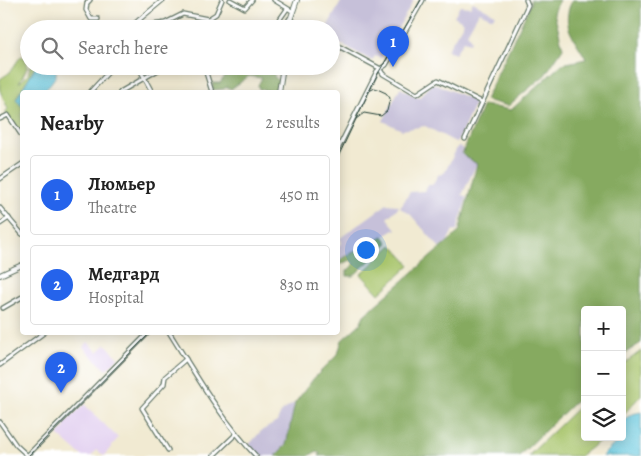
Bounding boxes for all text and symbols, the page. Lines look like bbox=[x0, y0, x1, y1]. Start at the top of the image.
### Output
search box bbox=[20, 20, 340, 75]
pin: 1 bbox=[377, 26, 409, 67]
icon: search bbox=[38, 34, 66, 62]
text: Search here bbox=[78, 35, 168, 61]
text: Nearby bbox=[40, 109, 103, 137]
text: 2 results bbox=[265, 112, 320, 134]
text: Люмьер bbox=[88, 171, 155, 197]
text: 1 bbox=[54, 184, 60, 206]
text: 450 m bbox=[280, 184, 319, 206]
text: Theatre bbox=[88, 197, 137, 219]
your location bbox=[353, 237, 379, 263]
text: Медгард bbox=[88, 261, 160, 287]
text: 2 bbox=[53, 274, 61, 296]
text: 830 m bbox=[280, 274, 319, 296]
text: Hospital bbox=[88, 287, 144, 309]
map controls bbox=[581, 306, 626, 441]
button: + bbox=[581, 306, 626, 351]
button: − bbox=[581, 351, 626, 396]
pin: 2 bbox=[45, 352, 77, 393]
button: layers bbox=[581, 396, 626, 441]

